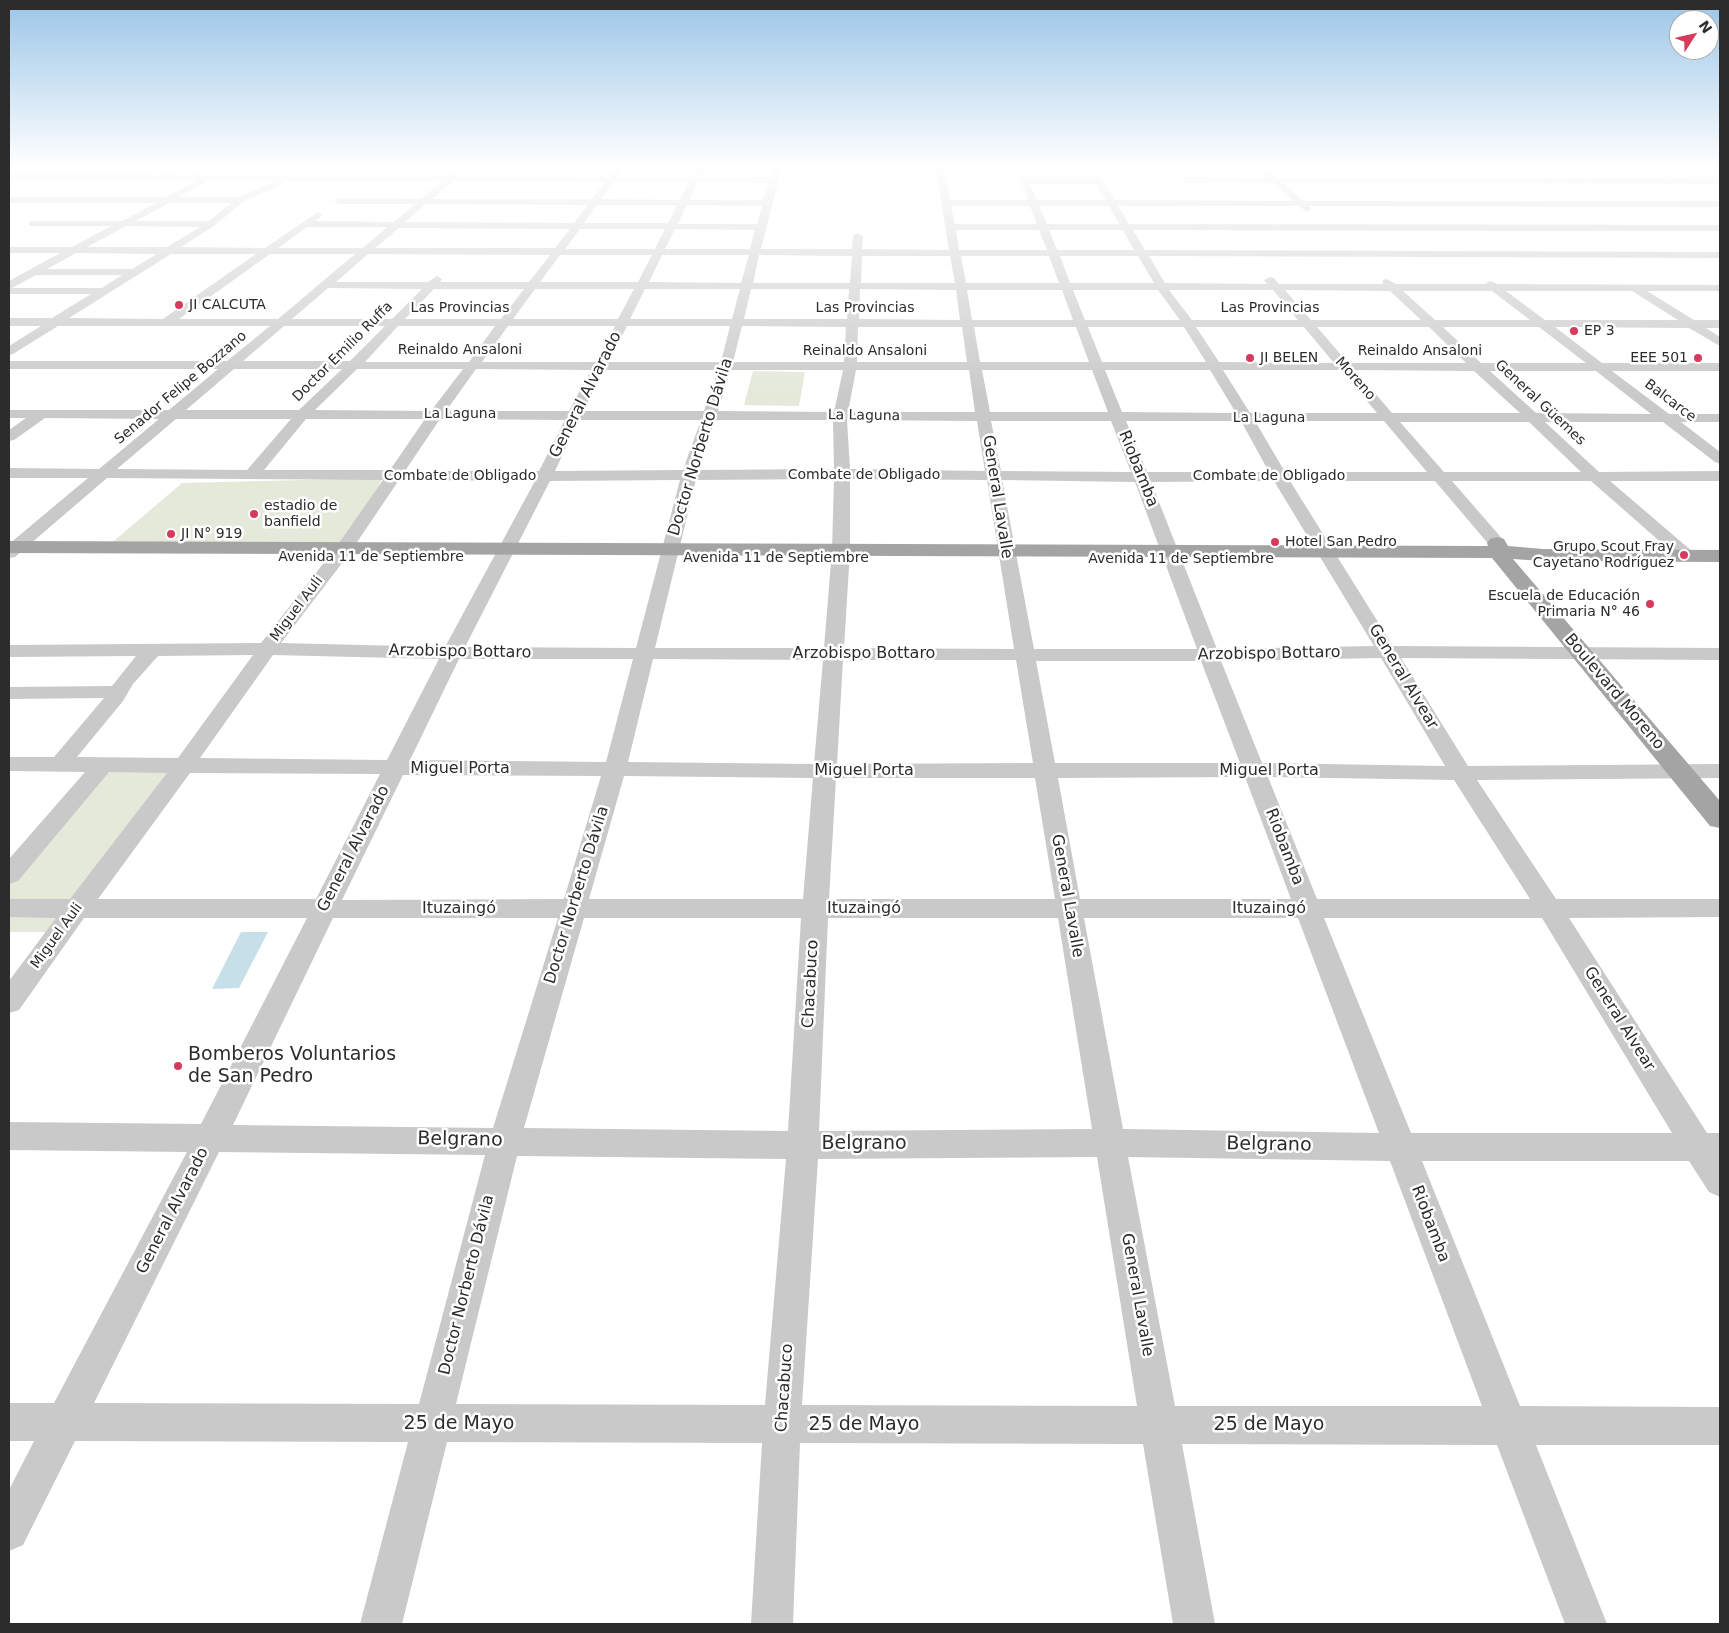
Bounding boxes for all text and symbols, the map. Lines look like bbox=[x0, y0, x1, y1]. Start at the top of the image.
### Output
north arrow bbox=[1669, 10, 1719, 60]
text: N bbox=[1696, 18, 1715, 36]
place label: JI CALCUTA bbox=[189, 297, 266, 313]
street label: Doctor Emilio Ruffa bbox=[289, 298, 397, 406]
marker: JI CALCUTA bbox=[173, 299, 185, 311]
street label: Las Provincias bbox=[411, 300, 509, 316]
street label: Las Provincias bbox=[816, 300, 914, 316]
street label: Las Provincias bbox=[1221, 300, 1319, 316]
place label: EP 3 bbox=[1584, 323, 1615, 339]
marker: EP 3 bbox=[1568, 325, 1580, 337]
street label: Senador Felipe Bozzano bbox=[112, 328, 250, 448]
street label: General Alvarado bbox=[546, 329, 626, 461]
street label: Reinaldo Ansaloni bbox=[398, 342, 522, 358]
street label: Reinaldo Ansaloni bbox=[803, 343, 927, 359]
street label: Reinaldo Ansaloni bbox=[1358, 343, 1482, 359]
place label: JI BELEN bbox=[1260, 350, 1318, 366]
place label: EEE 501 bbox=[1630, 350, 1688, 366]
marker: JI BELEN bbox=[1244, 352, 1256, 364]
marker: EEE 501 bbox=[1692, 352, 1704, 364]
street label: Moreno bbox=[1331, 354, 1379, 404]
street label: Doctor Norberto Dávila bbox=[665, 356, 737, 538]
street label: General Güemes bbox=[1491, 357, 1589, 449]
street label: Balcarce bbox=[1641, 376, 1699, 426]
street label: La Laguna bbox=[424, 406, 496, 422]
street label: La Laguna bbox=[828, 407, 900, 425]
street label: La Laguna bbox=[1233, 410, 1305, 426]
street label: Riobamba bbox=[1114, 428, 1162, 510]
street label: General Lavalle bbox=[978, 434, 1016, 560]
street label: Combate de Obligado bbox=[788, 467, 940, 483]
street label: Combate de Obligado bbox=[384, 468, 536, 484]
street label: Combate de Obligado bbox=[1193, 468, 1345, 484]
place label: estadio de banfield bbox=[264, 498, 337, 530]
marker: estadio de banfield bbox=[248, 508, 260, 520]
place label: JI N° 919 bbox=[181, 526, 242, 542]
marker: JI N° 919 bbox=[165, 528, 177, 540]
place label: Hotel San Pedro bbox=[1285, 534, 1397, 550]
marker: Hotel San Pedro bbox=[1269, 536, 1281, 548]
place label: Grupo Scout Fray Cayetano Rodríguez bbox=[1533, 539, 1674, 572]
street label: Avenida 11 de Septiembre bbox=[278, 549, 464, 565]
marker: Grupo Scout Fray Cayetano Rodríguez bbox=[1678, 549, 1690, 561]
street label: Avenida 11 de Septiembre bbox=[683, 550, 869, 566]
street label: Avenida 11 de Septiembre bbox=[1088, 551, 1274, 567]
street label: Miguel Auli bbox=[267, 573, 327, 645]
place label: Escuela de Educación Primaria N° 46 bbox=[1488, 588, 1640, 620]
marker: Escuela de Educación Primaria N° 46 bbox=[1644, 598, 1656, 610]
street label: General Alvear bbox=[1364, 621, 1442, 733]
street label: Boulevard Moreno bbox=[1560, 630, 1668, 754]
street label: Arzobispo Bottaro bbox=[388, 641, 532, 663]
street label: Arzobispo Bottaro bbox=[1197, 643, 1341, 665]
street label: Arzobispo Bottaro bbox=[793, 644, 935, 664]
street label: Miguel Porta bbox=[410, 759, 510, 779]
street label: Miguel Porta bbox=[814, 761, 914, 781]
street label: Miguel Porta bbox=[1219, 761, 1319, 781]
street label: General Alvarado bbox=[314, 783, 394, 915]
street label: Doctor Norberto Dávila bbox=[541, 804, 613, 986]
street label: Riobamba bbox=[1261, 806, 1307, 888]
street label: General Lavalle bbox=[1047, 833, 1087, 959]
street label: Ituzaingó bbox=[422, 899, 496, 919]
street label: Ituzaingó bbox=[827, 899, 901, 919]
street label: Ituzaingó bbox=[1232, 899, 1306, 919]
street label: Miguel Auli bbox=[28, 900, 86, 972]
street label: Chacabuco bbox=[799, 939, 823, 1029]
street label: General Alvear bbox=[1579, 963, 1659, 1075]
place label: Bomberos Voluntarios de San Pedro bbox=[188, 1044, 396, 1088]
marker: Bomberos Voluntarios de San Pedro bbox=[172, 1060, 184, 1072]
street label: Belgrano bbox=[417, 1128, 503, 1152]
street label: Belgrano bbox=[821, 1133, 907, 1155]
street label: Belgrano bbox=[1226, 1133, 1312, 1157]
street label: General Alvarado bbox=[133, 1145, 213, 1277]
street label: Riobamba bbox=[1407, 1183, 1453, 1265]
street label: Doctor Norberto Dávila bbox=[435, 1193, 499, 1377]
street label: General Lavalle bbox=[1117, 1232, 1157, 1358]
street label: Chacabuco bbox=[772, 1343, 798, 1433]
street label: 25 de Mayo bbox=[404, 1413, 514, 1435]
street label: 25 de Mayo bbox=[809, 1414, 919, 1436]
street label: 25 de Mayo bbox=[1214, 1414, 1324, 1436]

